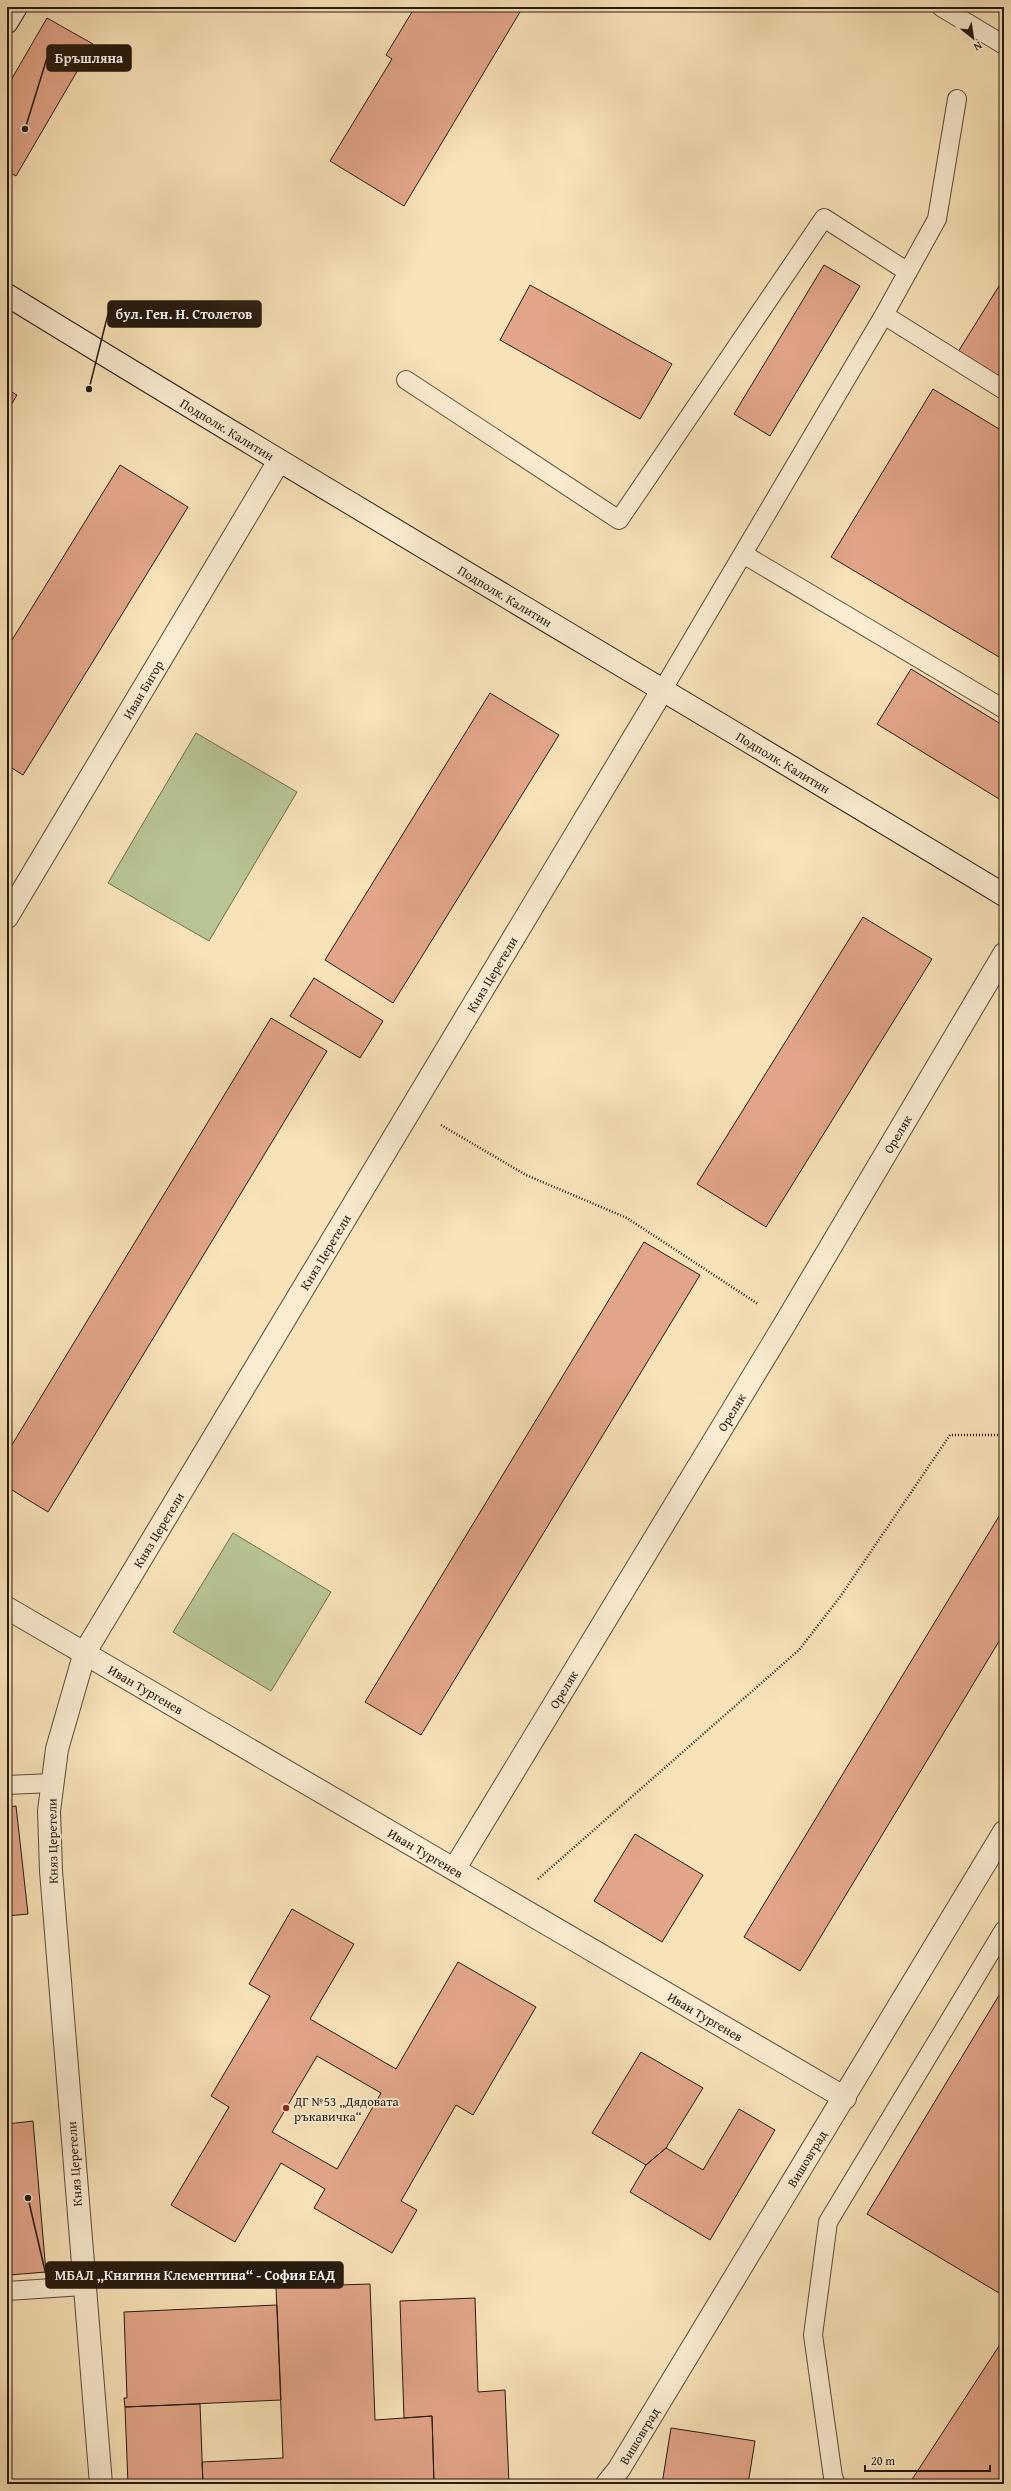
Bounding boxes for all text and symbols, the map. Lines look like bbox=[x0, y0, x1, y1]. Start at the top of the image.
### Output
north arrow bbox=[953, 18, 993, 58]
text: N bbox=[970, 38, 985, 56]
callout: Бръшляна bbox=[47, 45, 131, 71]
text: Бръшляна bbox=[55, 48, 124, 68]
callout: бул. Ген. Н. Столетов bbox=[108, 301, 261, 327]
text: бул. Ген. Н. Столетов bbox=[116, 304, 252, 324]
street label: Подполк. Калитин bbox=[176, 394, 278, 466]
street label: Подполк. Калитин bbox=[454, 561, 556, 632]
street label: Иван Бигор bbox=[118, 656, 168, 723]
street label: Подполк. Калитин bbox=[732, 727, 834, 798]
street label: Княз Церетели bbox=[462, 933, 523, 1016]
street label: Ореляк bbox=[879, 1111, 917, 1157]
street label: Княз Церетели bbox=[295, 1211, 356, 1294]
street label: Ореляк bbox=[713, 1390, 751, 1435]
street label: Княз Церетели bbox=[129, 1488, 189, 1572]
street label: Иван Тургенев bbox=[105, 1660, 187, 1719]
street label: Ореляк bbox=[545, 1667, 583, 1712]
street label: Княз Церетели bbox=[42, 1798, 63, 1884]
street label: Иван Тургенев bbox=[384, 1824, 467, 1883]
street label: Иван Тургенев bbox=[664, 1987, 746, 2046]
place label: ДГ №53 „Дядовата ръкавичка“ bbox=[293, 2092, 400, 2126]
marker: ДГ №53 „Дядовата ръкавичка“ bbox=[281, 2103, 291, 2113]
street label: Княз Церетели bbox=[62, 2120, 87, 2207]
street label: Вишовград bbox=[782, 2127, 832, 2191]
callout: МБАЛ „Княгиня Клементина“ - София ЕАД bbox=[46, 2262, 343, 2288]
text: МБАЛ „Княгиня Клементина“ - София ЕАД bbox=[55, 2265, 335, 2285]
street label: Вишовград bbox=[615, 2404, 664, 2468]
scale bar bbox=[865, 2447, 990, 2473]
text: 20 m bbox=[871, 2452, 895, 2469]

